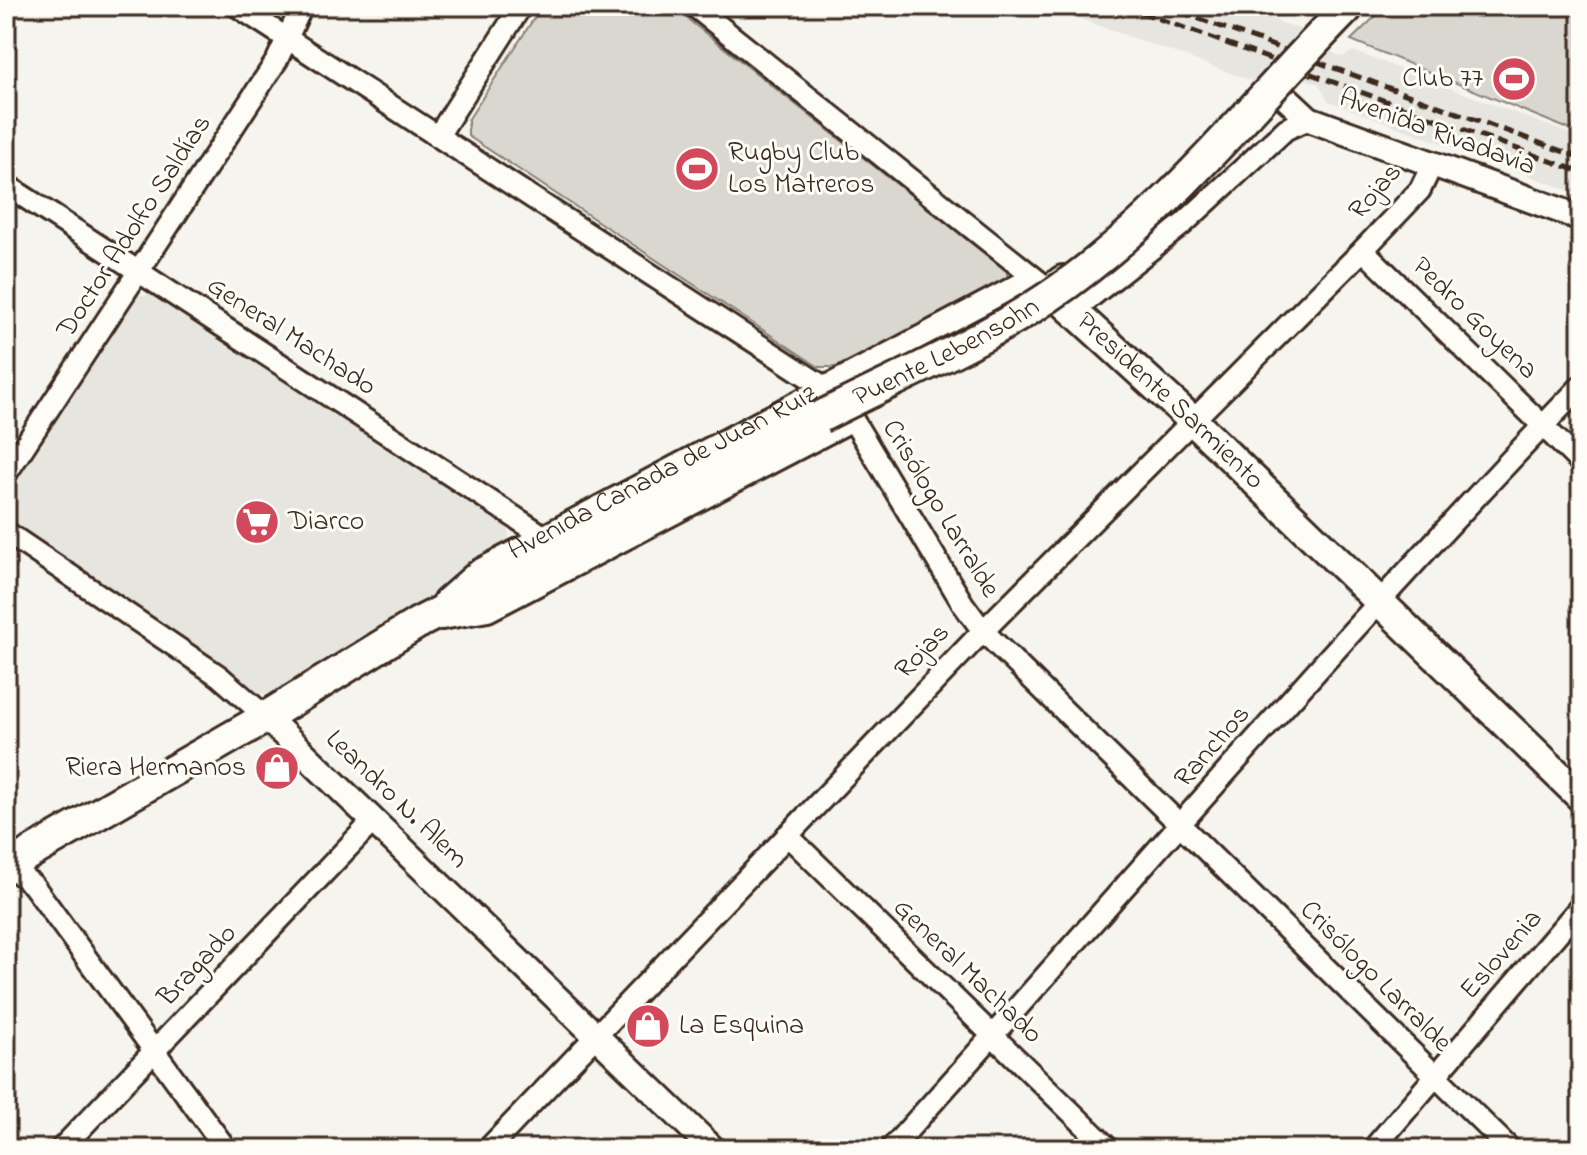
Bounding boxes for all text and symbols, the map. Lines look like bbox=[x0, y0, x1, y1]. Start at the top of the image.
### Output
sports icon: Club 77 bbox=[1490, 55, 1538, 103]
place label: Club 77 bbox=[1402, 59, 1483, 100]
street label: Avenida Rivadavia bbox=[1333, 78, 1541, 188]
street label: Doctor Adolfo Saldías bbox=[47, 107, 223, 348]
place label: Rugby Club Los Matreros bbox=[728, 133, 874, 206]
sports icon: Rugby Club Los Matreros bbox=[673, 145, 721, 193]
street label: Rojas bbox=[1339, 154, 1413, 230]
street label: Pedro Goyena bbox=[1401, 248, 1547, 390]
street label: General Machado bbox=[198, 267, 384, 407]
street label: Puente Lebensohn bbox=[846, 287, 1048, 418]
street label: Presidente Sarmiento bbox=[1066, 303, 1274, 500]
street label: Avenida Cañada de Juan Ruiz bbox=[501, 374, 825, 571]
street label: Crisólogo Larralde bbox=[871, 412, 1010, 606]
supermarket icon: Diarco bbox=[233, 498, 281, 546]
place label: Diarco bbox=[287, 502, 364, 543]
street label: Rojas bbox=[886, 615, 960, 689]
street label: Ranchos bbox=[1165, 696, 1261, 798]
street label: Leandro N. Alem bbox=[315, 721, 477, 879]
shop icon: Riera Hermanos bbox=[253, 744, 301, 792]
place label: Riera Hermanos bbox=[65, 748, 246, 789]
street label: General Machado bbox=[883, 889, 1051, 1055]
street label: Crisólogo Larralde bbox=[1289, 891, 1461, 1063]
street label: Eslovenia bbox=[1451, 901, 1553, 1009]
street label: Bragado bbox=[148, 915, 247, 1018]
shop icon: La Esquina bbox=[624, 1002, 672, 1050]
place label: La Esquina bbox=[679, 1006, 804, 1047]

